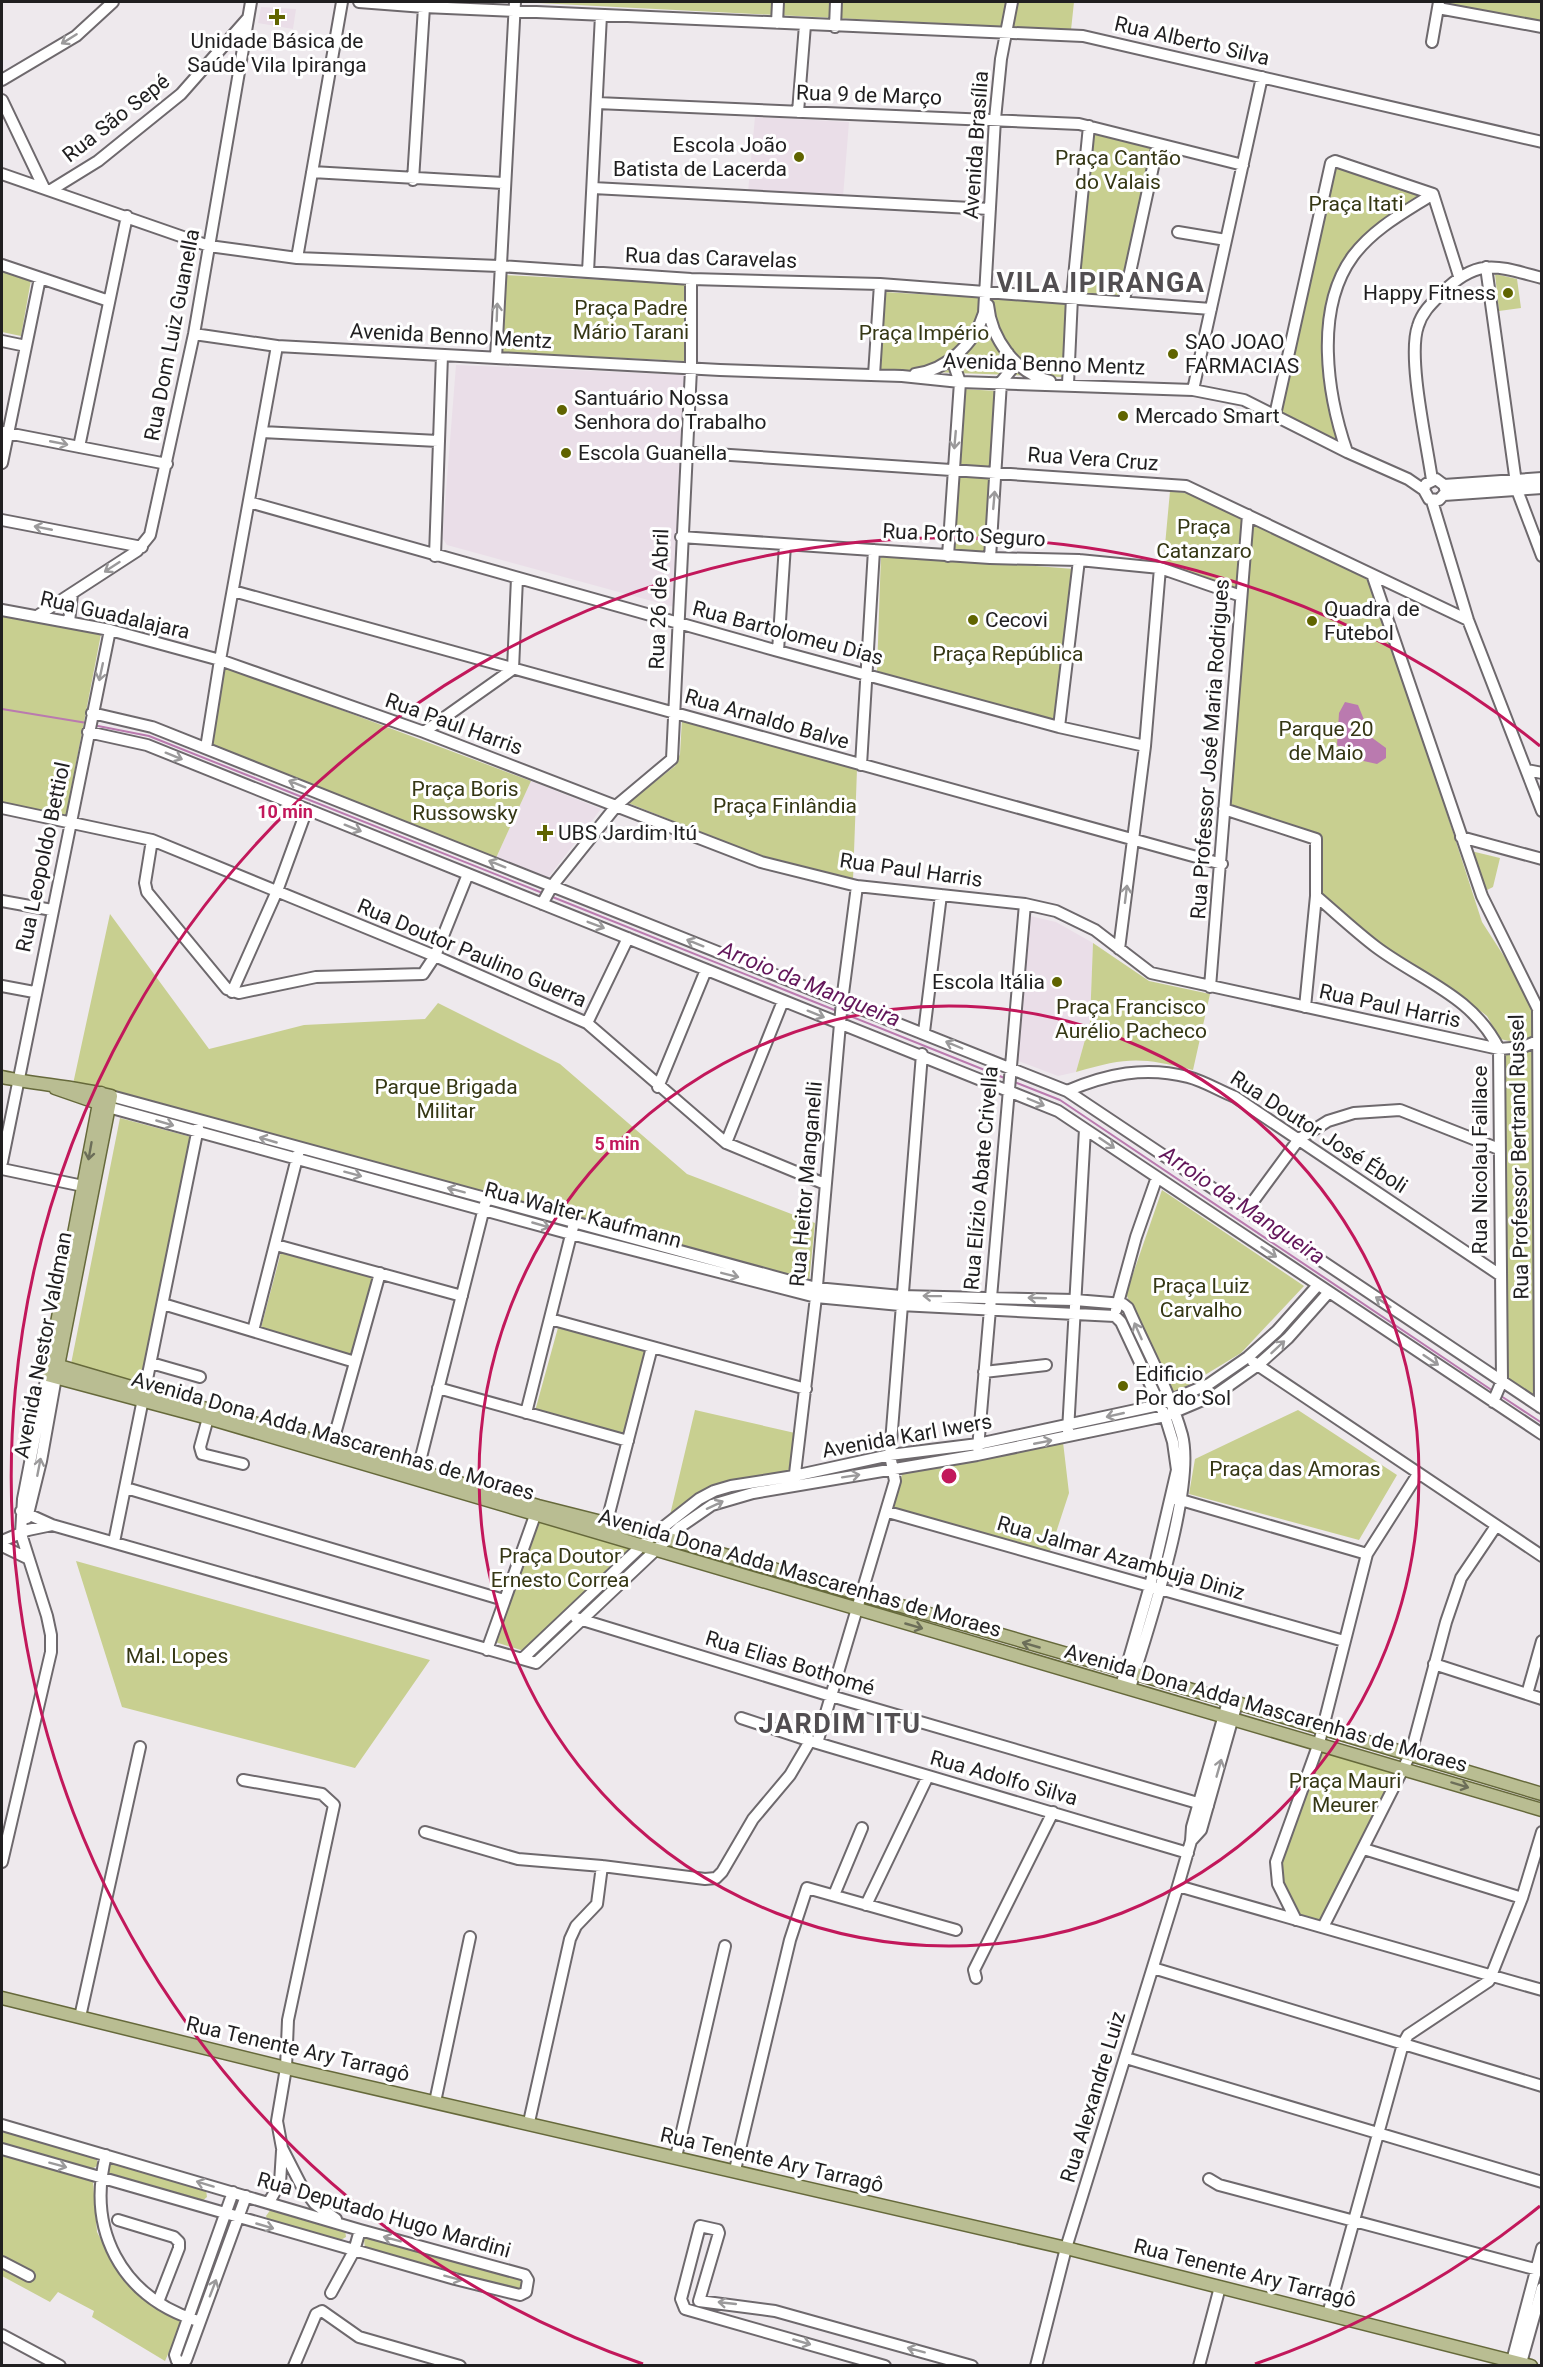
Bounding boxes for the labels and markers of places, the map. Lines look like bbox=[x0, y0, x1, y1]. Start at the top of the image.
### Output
marker: Unidade Básica de Saúde Vila Ipiranga bbox=[268, 8, 286, 26]
place label: Unidade Básica de Saúde Vila Ipiranga bbox=[187, 29, 367, 77]
place label: Escola João Batista de Lacerda bbox=[613, 133, 787, 181]
marker: Escola João Batista de Lacerda bbox=[792, 150, 806, 164]
place label: Happy Fitness bbox=[1363, 281, 1496, 305]
marker: Happy Fitness bbox=[1501, 286, 1515, 300]
place label: SAO JOAO FARMACIAS bbox=[1185, 330, 1299, 378]
marker: SAO JOAO FARMACIAS bbox=[1166, 347, 1180, 361]
place label: Santuário Nossa Senhora do Trabalho bbox=[574, 386, 766, 434]
marker: Santuário Nossa Senhora do Trabalho bbox=[555, 403, 569, 417]
place label: Mercado Smart bbox=[1135, 404, 1280, 428]
marker: Mercado Smart bbox=[1116, 409, 1130, 423]
place label: Escola Guanella bbox=[578, 441, 727, 465]
marker: Escola Guanella bbox=[559, 446, 573, 460]
place label: Quadra de Futebol bbox=[1324, 597, 1420, 645]
place label: Cecovi bbox=[985, 608, 1048, 632]
marker: Cecovi bbox=[966, 613, 980, 627]
marker: Quadra de Futebol bbox=[1305, 614, 1319, 628]
place label: UBS Jardim Itú bbox=[558, 821, 697, 845]
marker: UBS Jardim Itú bbox=[536, 824, 554, 842]
place label: Escola Itália bbox=[932, 970, 1045, 994]
marker: Escola Itália bbox=[1050, 975, 1064, 989]
place label: Edificio Por do Sol bbox=[1135, 1362, 1231, 1410]
marker: Edificio Por do Sol bbox=[1116, 1379, 1130, 1393]
centre of rings bbox=[939, 1466, 959, 1486]

